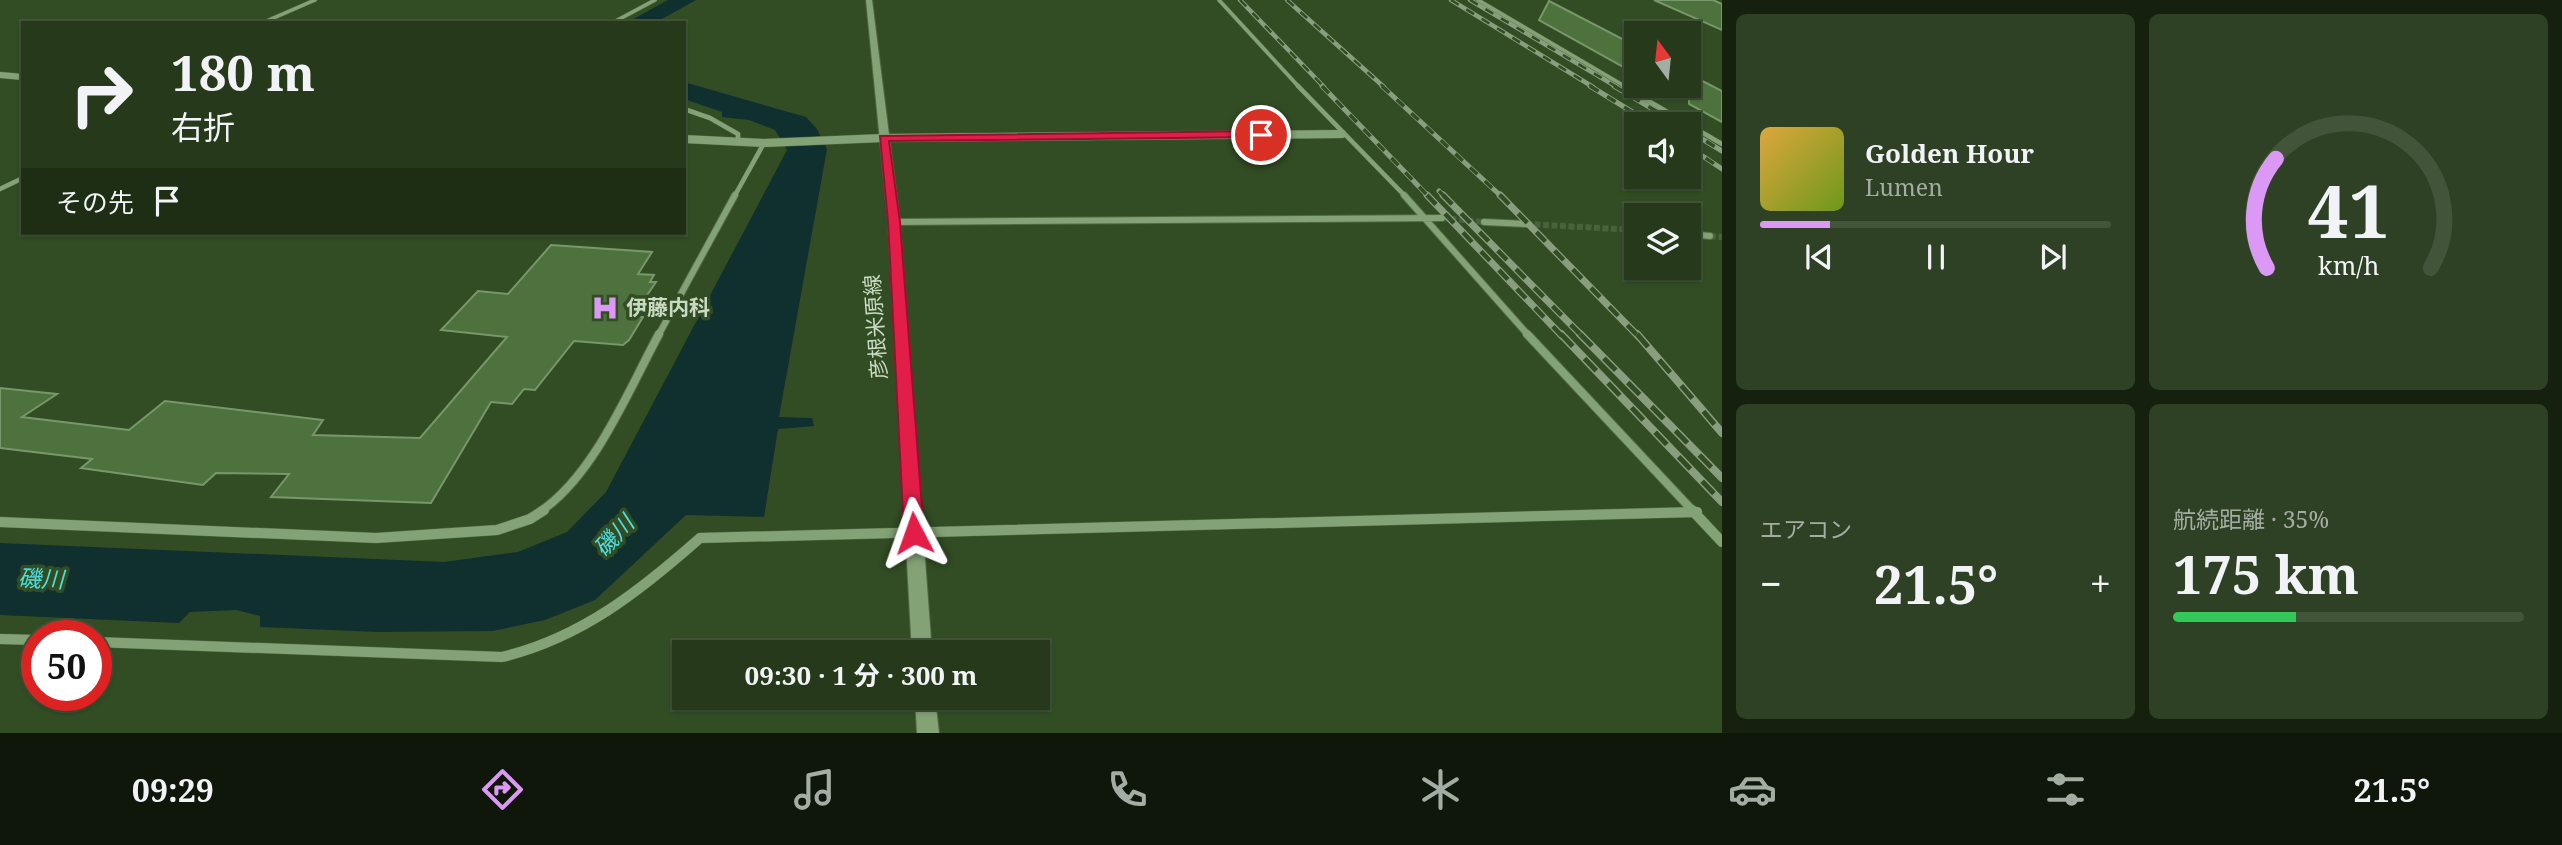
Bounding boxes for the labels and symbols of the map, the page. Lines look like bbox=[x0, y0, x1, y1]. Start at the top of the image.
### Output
north arrow bbox=[1624, 21, 1701, 98]
pin bbox=[1231, 105, 1291, 165]
street label: 彦根米原線 bbox=[857, 274, 893, 380]
hospital icon: 伊藤内科 bbox=[590, 293, 620, 323]
place label: 伊藤内科 bbox=[626, 293, 710, 321]
position arrow bbox=[877, 496, 951, 570]
water label: 磯川 bbox=[586, 505, 643, 563]
water label: 磯川 bbox=[17, 561, 68, 595]
speed limit sign: 50 bbox=[21, 620, 112, 711]

